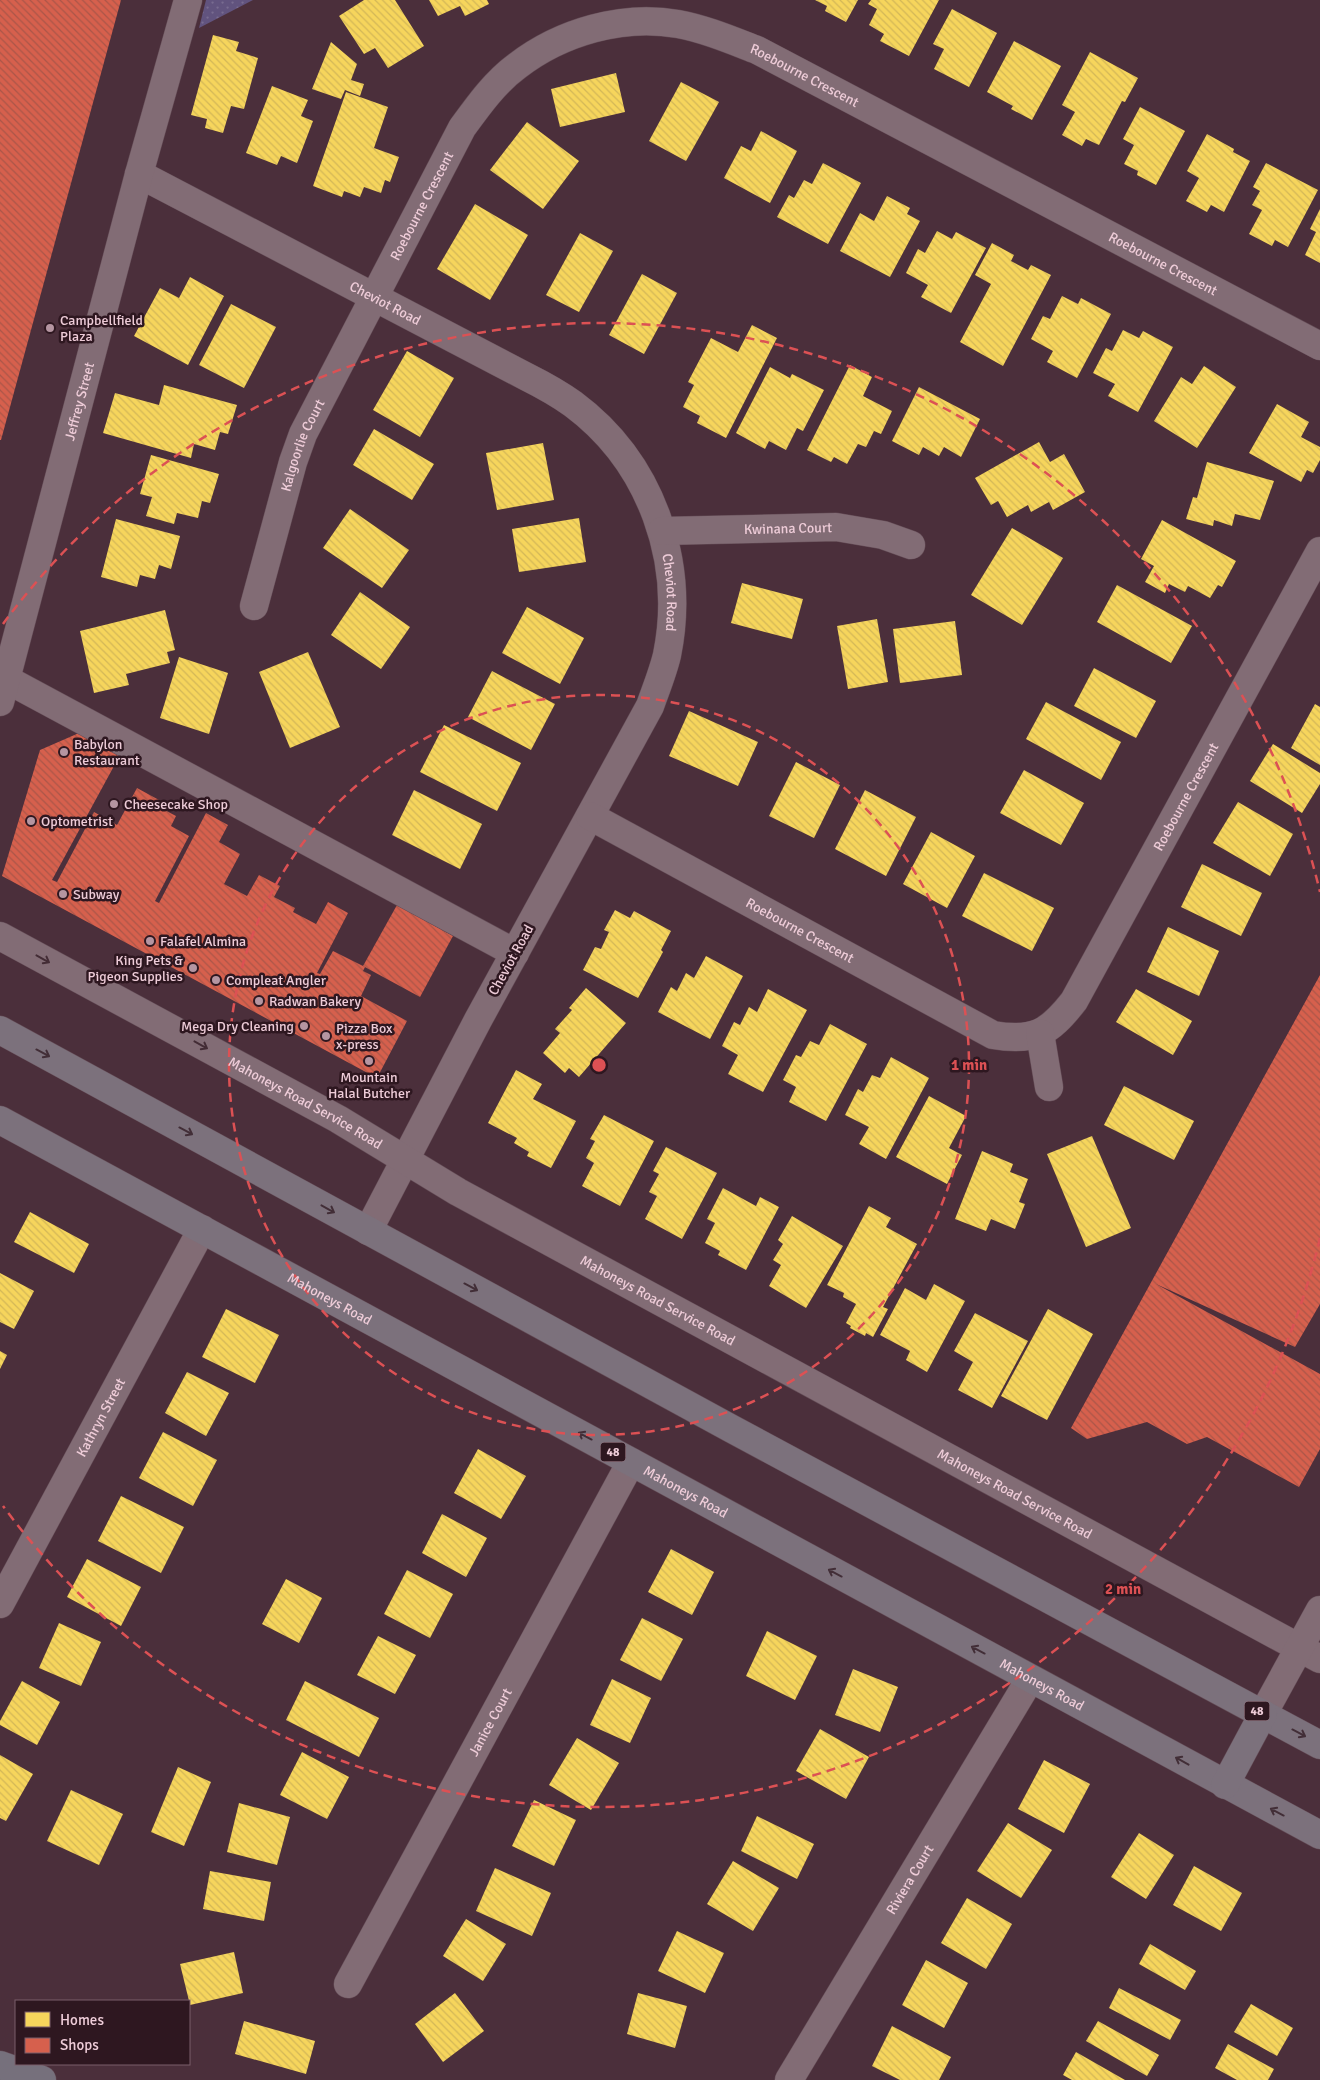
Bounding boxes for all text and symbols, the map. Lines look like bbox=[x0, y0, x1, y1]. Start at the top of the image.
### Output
street label: Roebourne Crescent bbox=[748, 40, 862, 111]
street label: Roebourne Crescent bbox=[386, 148, 457, 263]
street label: Roebourne Crescent bbox=[1106, 228, 1220, 299]
street label: Cheviot Road bbox=[347, 277, 424, 329]
place label: Campbellfield Plaza bbox=[60, 312, 143, 345]
marker: Campbellfield Plaza bbox=[44, 322, 56, 334]
street label: Jeffrey Street bbox=[61, 360, 98, 442]
street label: Kalgoorlie Court bbox=[277, 396, 328, 493]
street label: Kwinana Court bbox=[744, 519, 832, 538]
street label: Cheviot Road bbox=[659, 552, 681, 632]
place label: Babylon Restaurant bbox=[74, 736, 140, 769]
street label: Roebourne Crescent bbox=[1149, 740, 1222, 854]
marker: Babylon Restaurant bbox=[58, 746, 70, 758]
place label: Cheesecake Shop bbox=[124, 796, 228, 813]
marker: Cheesecake Shop bbox=[108, 798, 120, 810]
place label: Optometrist bbox=[41, 813, 113, 830]
marker: Optometrist bbox=[25, 815, 37, 827]
place label: Subway bbox=[73, 886, 120, 903]
marker: Subway bbox=[57, 888, 69, 900]
street label: Roebourne Crescent bbox=[743, 894, 857, 966]
street label: Cheviot Road bbox=[485, 922, 537, 998]
place label: Falafel Almina bbox=[160, 933, 246, 950]
marker: Falafel Almina bbox=[144, 935, 156, 947]
place label: King Pets & Pigeon Supplies bbox=[88, 952, 183, 985]
one-way arrow bbox=[35, 955, 50, 964]
marker: King Pets & Pigeon Supplies bbox=[187, 962, 199, 974]
place label: Compleat Angler bbox=[226, 972, 327, 989]
marker: Compleat Angler bbox=[210, 974, 222, 986]
place label: Radwan Bakery bbox=[269, 993, 361, 1010]
marker: Radwan Bakery bbox=[253, 995, 265, 1007]
place label: Mega Dry Cleaning bbox=[181, 1018, 294, 1035]
marker: Mega Dry Cleaning bbox=[298, 1020, 310, 1032]
place label: Pizza Box x-press bbox=[336, 1020, 393, 1053]
marker: Pizza Box x-press bbox=[320, 1030, 332, 1042]
one-way arrow bbox=[194, 1040, 209, 1050]
one-way arrow bbox=[35, 1049, 50, 1059]
street label: Mahoneys Road Service Road bbox=[226, 1053, 386, 1152]
marker: Mountain Halal Butcher bbox=[363, 1055, 375, 1067]
centre of rings bbox=[590, 1056, 608, 1074]
text: 1 min bbox=[951, 1056, 987, 1074]
place label: Mountain Halal Butcher bbox=[328, 1069, 411, 1102]
one-way arrow bbox=[178, 1126, 193, 1136]
one-way arrow bbox=[320, 1205, 335, 1214]
street label: Mahoneys Road Service Road bbox=[577, 1251, 738, 1349]
street label: Mahoneys Road bbox=[285, 1269, 375, 1328]
one-way arrow bbox=[463, 1283, 478, 1292]
street label: Kathryn Street bbox=[72, 1375, 129, 1460]
one-way arrow bbox=[578, 1431, 593, 1441]
road number: 48 bbox=[600, 1442, 626, 1461]
street label: Mahoneys Road Service Road bbox=[934, 1445, 1095, 1542]
street label: Mahoneys Road bbox=[641, 1462, 731, 1521]
one-way arrow bbox=[828, 1568, 843, 1577]
text: 2 min bbox=[1105, 1580, 1141, 1598]
one-way arrow bbox=[971, 1645, 986, 1655]
street label: Mahoneys Road bbox=[997, 1655, 1087, 1714]
street label: Janice Court bbox=[465, 1685, 515, 1759]
road number: 48 bbox=[1244, 1702, 1270, 1720]
one-way arrow bbox=[1292, 1729, 1306, 1739]
one-way arrow bbox=[1176, 1756, 1190, 1766]
one-way arrow bbox=[1269, 1807, 1284, 1817]
street label: Riviera Court bbox=[882, 1842, 937, 1917]
legend bbox=[15, 2000, 190, 2065]
text: Homes bbox=[60, 2011, 104, 2029]
text: Shops bbox=[60, 2036, 99, 2054]

